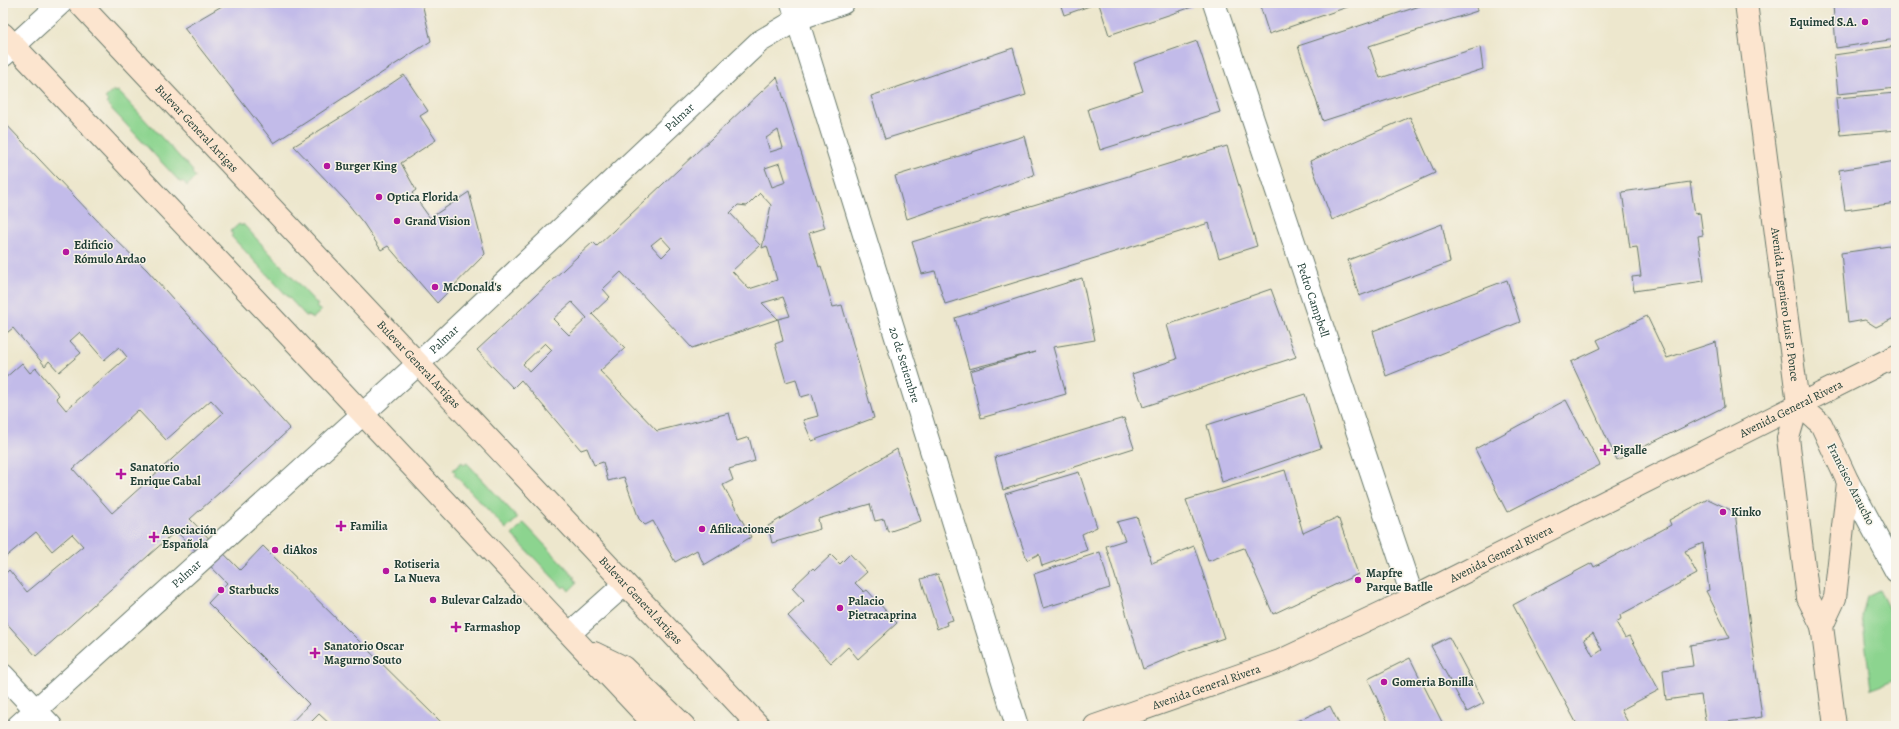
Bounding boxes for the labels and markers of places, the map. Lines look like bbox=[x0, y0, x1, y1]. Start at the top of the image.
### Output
place label: Equimed S.A. bbox=[1790, 14, 1857, 30]
marker: Equimed S.A. bbox=[1860, 17, 1870, 27]
place label: Burger King bbox=[335, 158, 398, 174]
marker: Burger King bbox=[322, 161, 332, 171]
place label: Optica Florida bbox=[387, 189, 459, 205]
marker: Optica Florida bbox=[374, 192, 384, 202]
place label: Grand Vision bbox=[405, 213, 470, 229]
marker: Grand Vision bbox=[392, 216, 402, 226]
place label: Edificio Rómulo Ardao bbox=[74, 237, 146, 267]
marker: Edificio Rómulo Ardao bbox=[61, 247, 71, 257]
place label: McDonald's bbox=[443, 279, 501, 295]
marker: McDonald's bbox=[430, 282, 440, 292]
place label: Pigalle bbox=[1613, 442, 1647, 458]
marker: Pigalle bbox=[1600, 445, 1610, 455]
place label: Sanatorio Enrique Cabal bbox=[130, 459, 202, 489]
marker: Sanatorio Enrique Cabal bbox=[115, 468, 127, 480]
place label: Kinko bbox=[1731, 504, 1761, 520]
marker: Kinko bbox=[1718, 507, 1728, 517]
place label: Familia bbox=[350, 518, 388, 534]
marker: Familia bbox=[335, 520, 347, 532]
place label: Afilicaciones bbox=[709, 521, 775, 537]
place label: Asociación Española bbox=[161, 522, 217, 552]
marker: Afilicaciones bbox=[697, 524, 707, 534]
marker: Asociación Española bbox=[149, 532, 159, 542]
place label: diAkos bbox=[283, 542, 318, 558]
marker: diAkos bbox=[270, 545, 280, 555]
place label: Rotiseria La Nueva bbox=[394, 556, 440, 586]
place label: Mapfre Parque Batlle bbox=[1366, 565, 1433, 595]
marker: Rotiseria La Nueva bbox=[381, 566, 391, 576]
marker: Mapfre Parque Batlle bbox=[1353, 575, 1363, 585]
place label: Starbucks bbox=[229, 582, 279, 598]
marker: Starbucks bbox=[216, 585, 226, 595]
place label: Bulevar Calzado bbox=[441, 592, 522, 608]
place label: Palacio Pietracaprina bbox=[848, 593, 917, 623]
marker: Bulevar Calzado bbox=[428, 595, 438, 605]
marker: Palacio Pietracaprina bbox=[835, 603, 845, 613]
place label: Farmashop bbox=[464, 619, 521, 635]
marker: Farmashop bbox=[451, 622, 461, 632]
place label: Sanatorio Oscar Magurno Souto bbox=[324, 638, 404, 668]
marker: Sanatorio Oscar Magurno Souto bbox=[309, 647, 321, 659]
place label: Gomeria Bonilla bbox=[1392, 674, 1474, 690]
marker: Gomeria Bonilla bbox=[1379, 677, 1389, 687]

